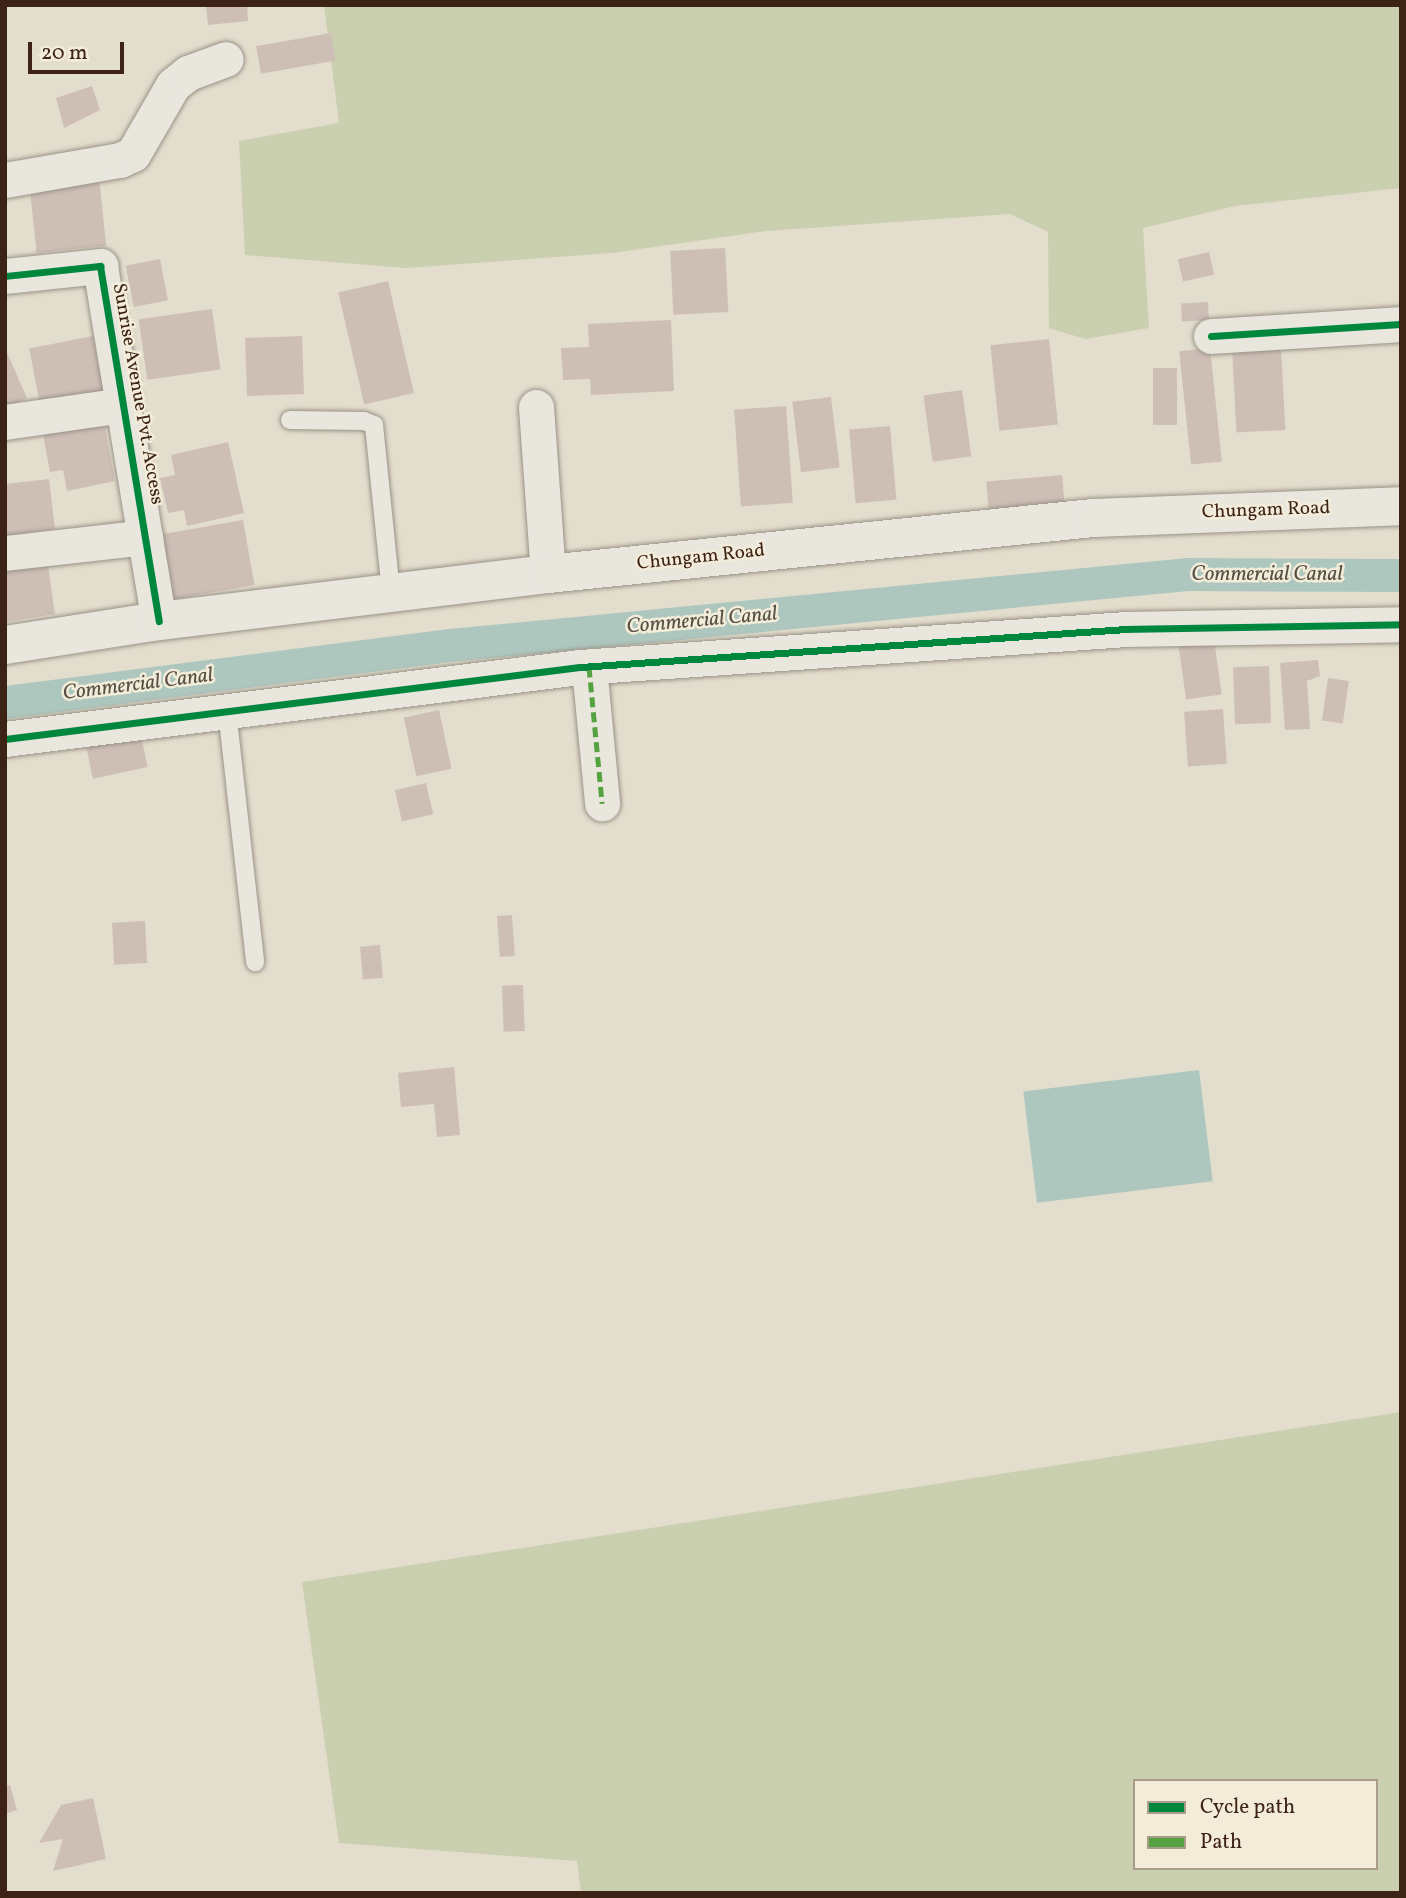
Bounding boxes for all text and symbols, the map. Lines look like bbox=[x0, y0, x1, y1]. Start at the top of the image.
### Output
scale bar bbox=[32, 28, 128, 72]
text: 20 m bbox=[41, 39, 87, 68]
street label: Sunrise Avenue Pvt. Access bbox=[106, 282, 168, 506]
street label: Chungam Road bbox=[1201, 497, 1331, 525]
street label: Chungam Road bbox=[636, 540, 766, 576]
water label: Commercial Canal bbox=[1191, 562, 1343, 588]
water label: Commercial Canal bbox=[626, 602, 778, 640]
water label: Commercial Canal bbox=[61, 663, 215, 707]
legend bbox=[1133, 1779, 1378, 1870]
text: Cycle path bbox=[1200, 1793, 1295, 1822]
text: Path bbox=[1200, 1828, 1242, 1857]

